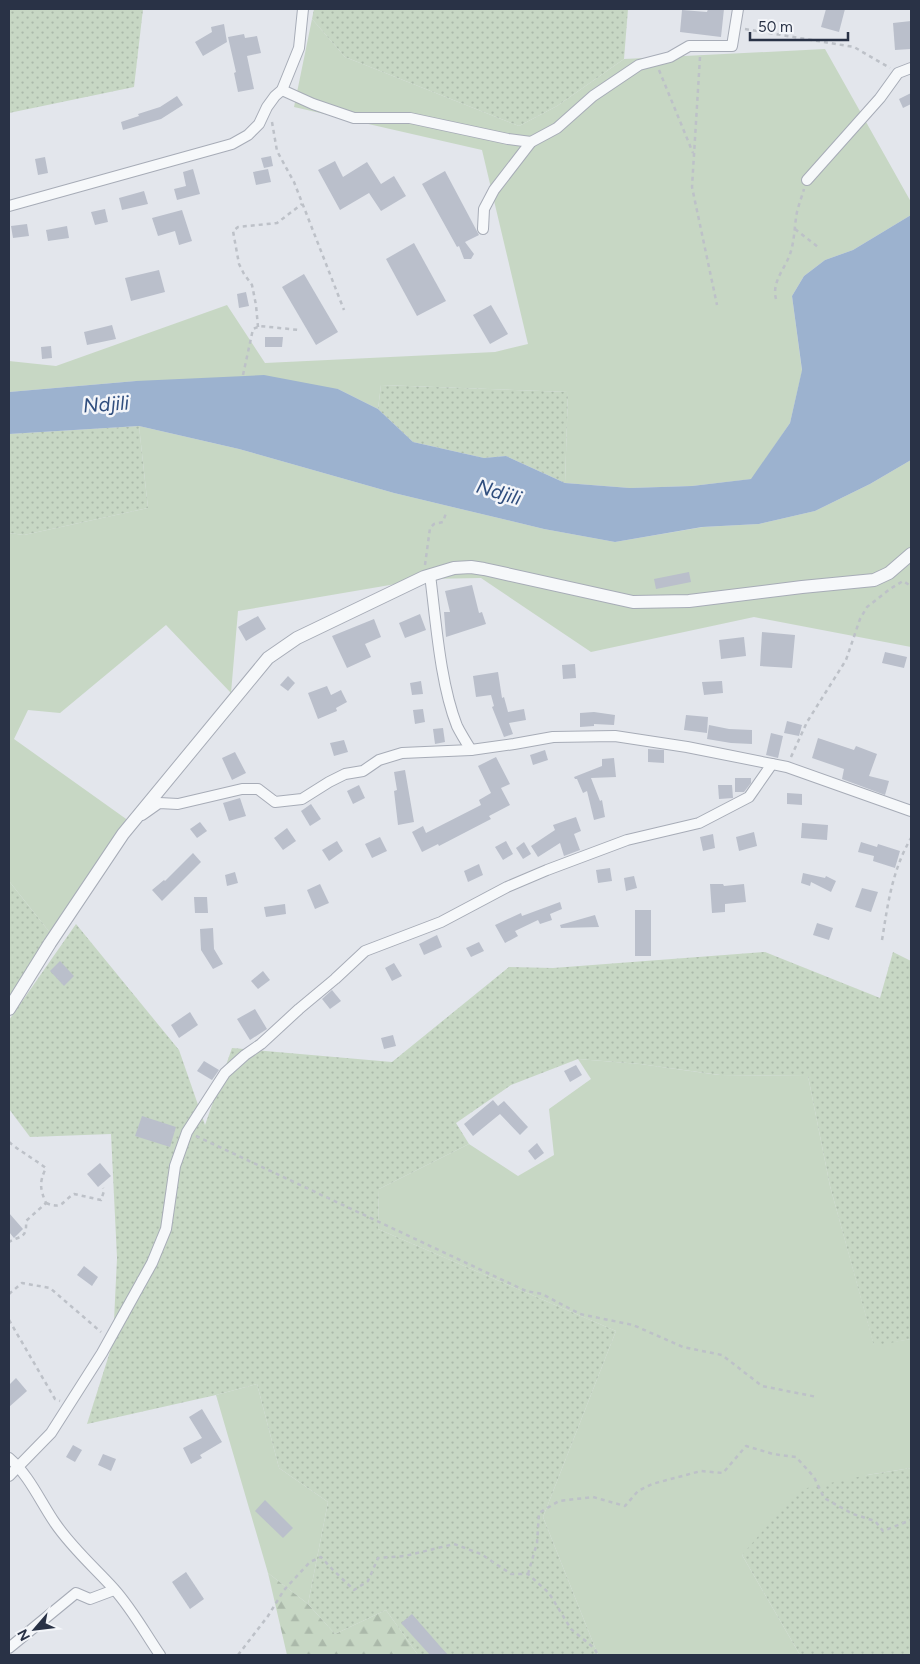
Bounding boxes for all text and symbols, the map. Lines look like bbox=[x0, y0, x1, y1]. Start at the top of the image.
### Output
scale bar bbox=[750, 10, 848, 42]
text: 50 m bbox=[758, 18, 793, 36]
water label: Ndjili bbox=[82, 390, 130, 418]
water label: Ndjili bbox=[473, 474, 525, 510]
north arrow bbox=[10, 1604, 60, 1654]
text: N bbox=[14, 1626, 34, 1644]

